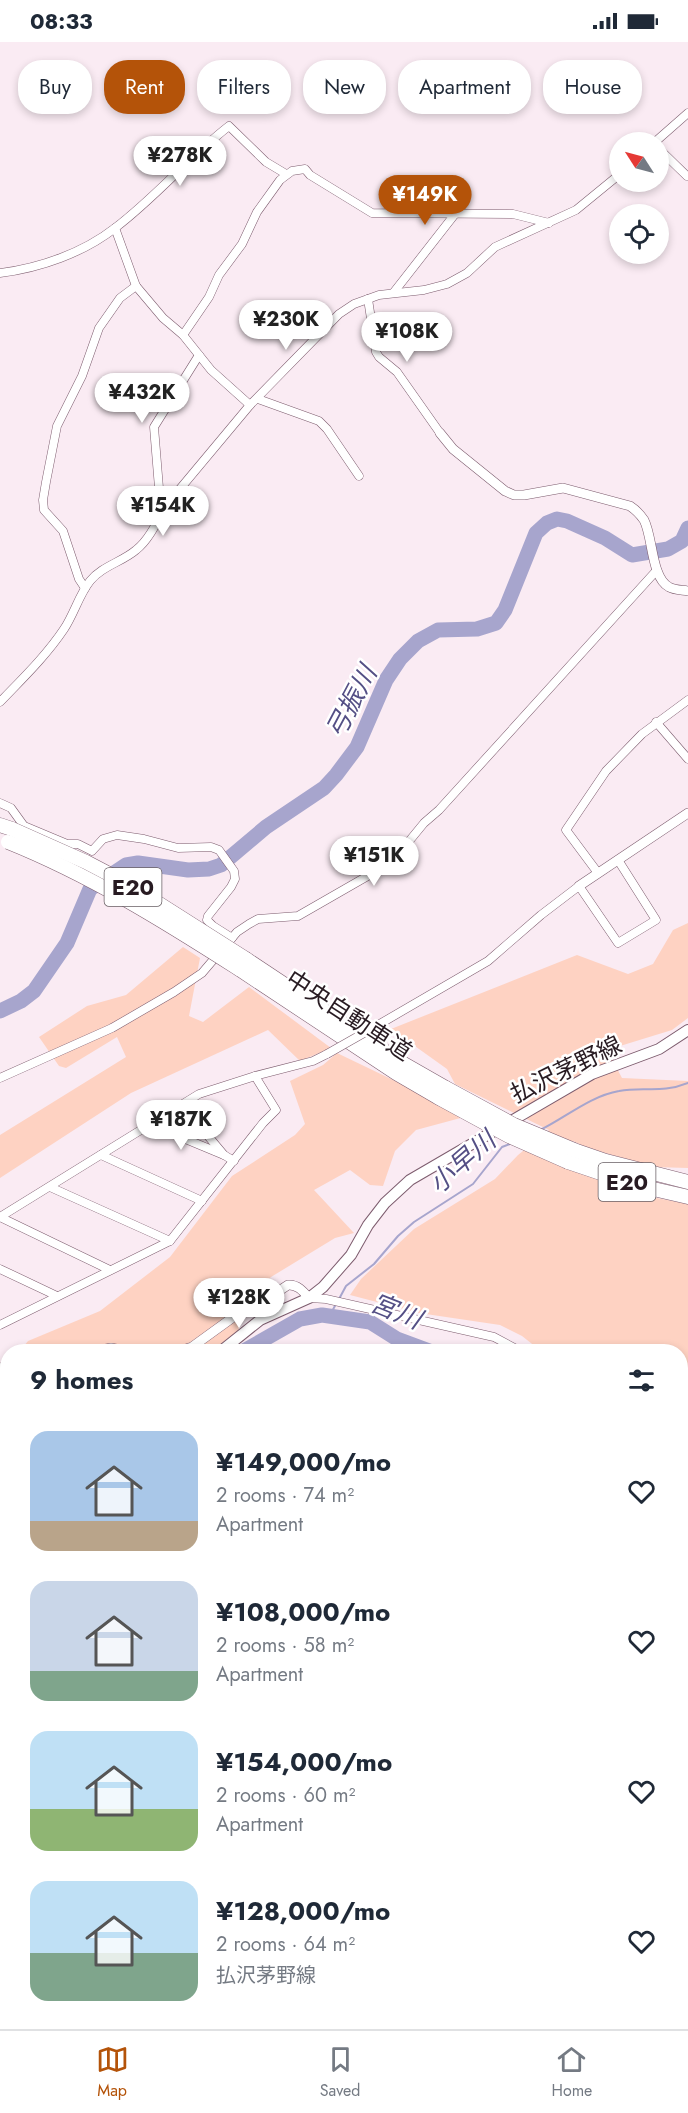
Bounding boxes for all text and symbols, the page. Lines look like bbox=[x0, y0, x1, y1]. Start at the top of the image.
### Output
text: 08:33 bbox=[30, 5, 93, 37]
chip: Buy bbox=[18, 60, 92, 114]
chip: Rent bbox=[104, 60, 185, 114]
chip: Filters bbox=[197, 60, 291, 114]
chip: New bbox=[303, 60, 386, 114]
chip: Apartment bbox=[398, 60, 531, 114]
chip: House bbox=[543, 60, 642, 114]
north arrow bbox=[609, 132, 669, 192]
map controls bbox=[609, 132, 669, 264]
pin: ¥278K bbox=[138, 136, 222, 187]
text: ¥278K bbox=[147, 141, 213, 170]
pin: ¥149K bbox=[383, 175, 467, 226]
text: ¥149K bbox=[393, 180, 457, 209]
button: locate bbox=[609, 204, 669, 264]
pin: ¥230K bbox=[244, 300, 328, 351]
text: ¥230K bbox=[253, 305, 319, 334]
pin: ¥108K bbox=[365, 312, 449, 363]
text: ¥108K bbox=[375, 317, 439, 346]
pin: ¥432K bbox=[100, 373, 184, 424]
text: ¥432K bbox=[109, 378, 175, 407]
pin: ¥154K bbox=[121, 486, 205, 537]
text: ¥154K bbox=[131, 491, 195, 520]
water label: 弓振川 bbox=[316, 656, 387, 745]
pin: ¥151K bbox=[332, 836, 416, 887]
text: ¥151K bbox=[344, 841, 404, 870]
road number: E20 bbox=[104, 868, 162, 906]
street label: 中央自動車道 bbox=[279, 961, 419, 1069]
street label: 払沢茅野線 bbox=[504, 1027, 628, 1111]
pin: ¥187K bbox=[139, 1100, 223, 1151]
text: ¥187K bbox=[150, 1105, 212, 1134]
water label: 小早川 bbox=[420, 1120, 506, 1202]
road number: E20 bbox=[598, 1163, 656, 1201]
pin: ¥128K bbox=[197, 1278, 281, 1329]
text: ¥128K bbox=[207, 1283, 271, 1312]
water label: 宮川 bbox=[365, 1284, 430, 1339]
text: 9 homes bbox=[30, 1361, 133, 1399]
icon: filters bbox=[625, 1364, 658, 1397]
text: ¥149,000/mo bbox=[216, 1443, 391, 1481]
icon: home bbox=[78, 1455, 150, 1527]
icon: heart bbox=[625, 1475, 658, 1508]
text: 2 rooms · 74 m² bbox=[216, 1481, 354, 1510]
text: Apartment bbox=[216, 1510, 303, 1539]
text: ¥108,000/mo bbox=[216, 1593, 390, 1631]
icon: home bbox=[78, 1605, 150, 1677]
icon: heart bbox=[625, 1625, 658, 1658]
text: 2 rooms · 58 m² bbox=[216, 1631, 354, 1660]
text: Apartment bbox=[216, 1660, 303, 1689]
text: ¥154,000/mo bbox=[216, 1743, 392, 1781]
icon: home bbox=[78, 1755, 150, 1827]
icon: heart bbox=[625, 1775, 658, 1808]
text: 2 rooms · 60 m² bbox=[216, 1781, 355, 1810]
text: Apartment bbox=[216, 1810, 303, 1839]
text: ¥128,000/mo bbox=[216, 1892, 390, 1930]
icon: home bbox=[78, 1905, 150, 1977]
icon: heart bbox=[625, 1925, 658, 1958]
text: 2 rooms · 64 m² bbox=[216, 1930, 355, 1959]
text: 払沢茅野線 bbox=[216, 1961, 316, 1990]
tab: Map bbox=[96, 2043, 129, 2102]
tab: Saved bbox=[320, 2043, 360, 2102]
tab: Home bbox=[551, 2043, 592, 2102]

